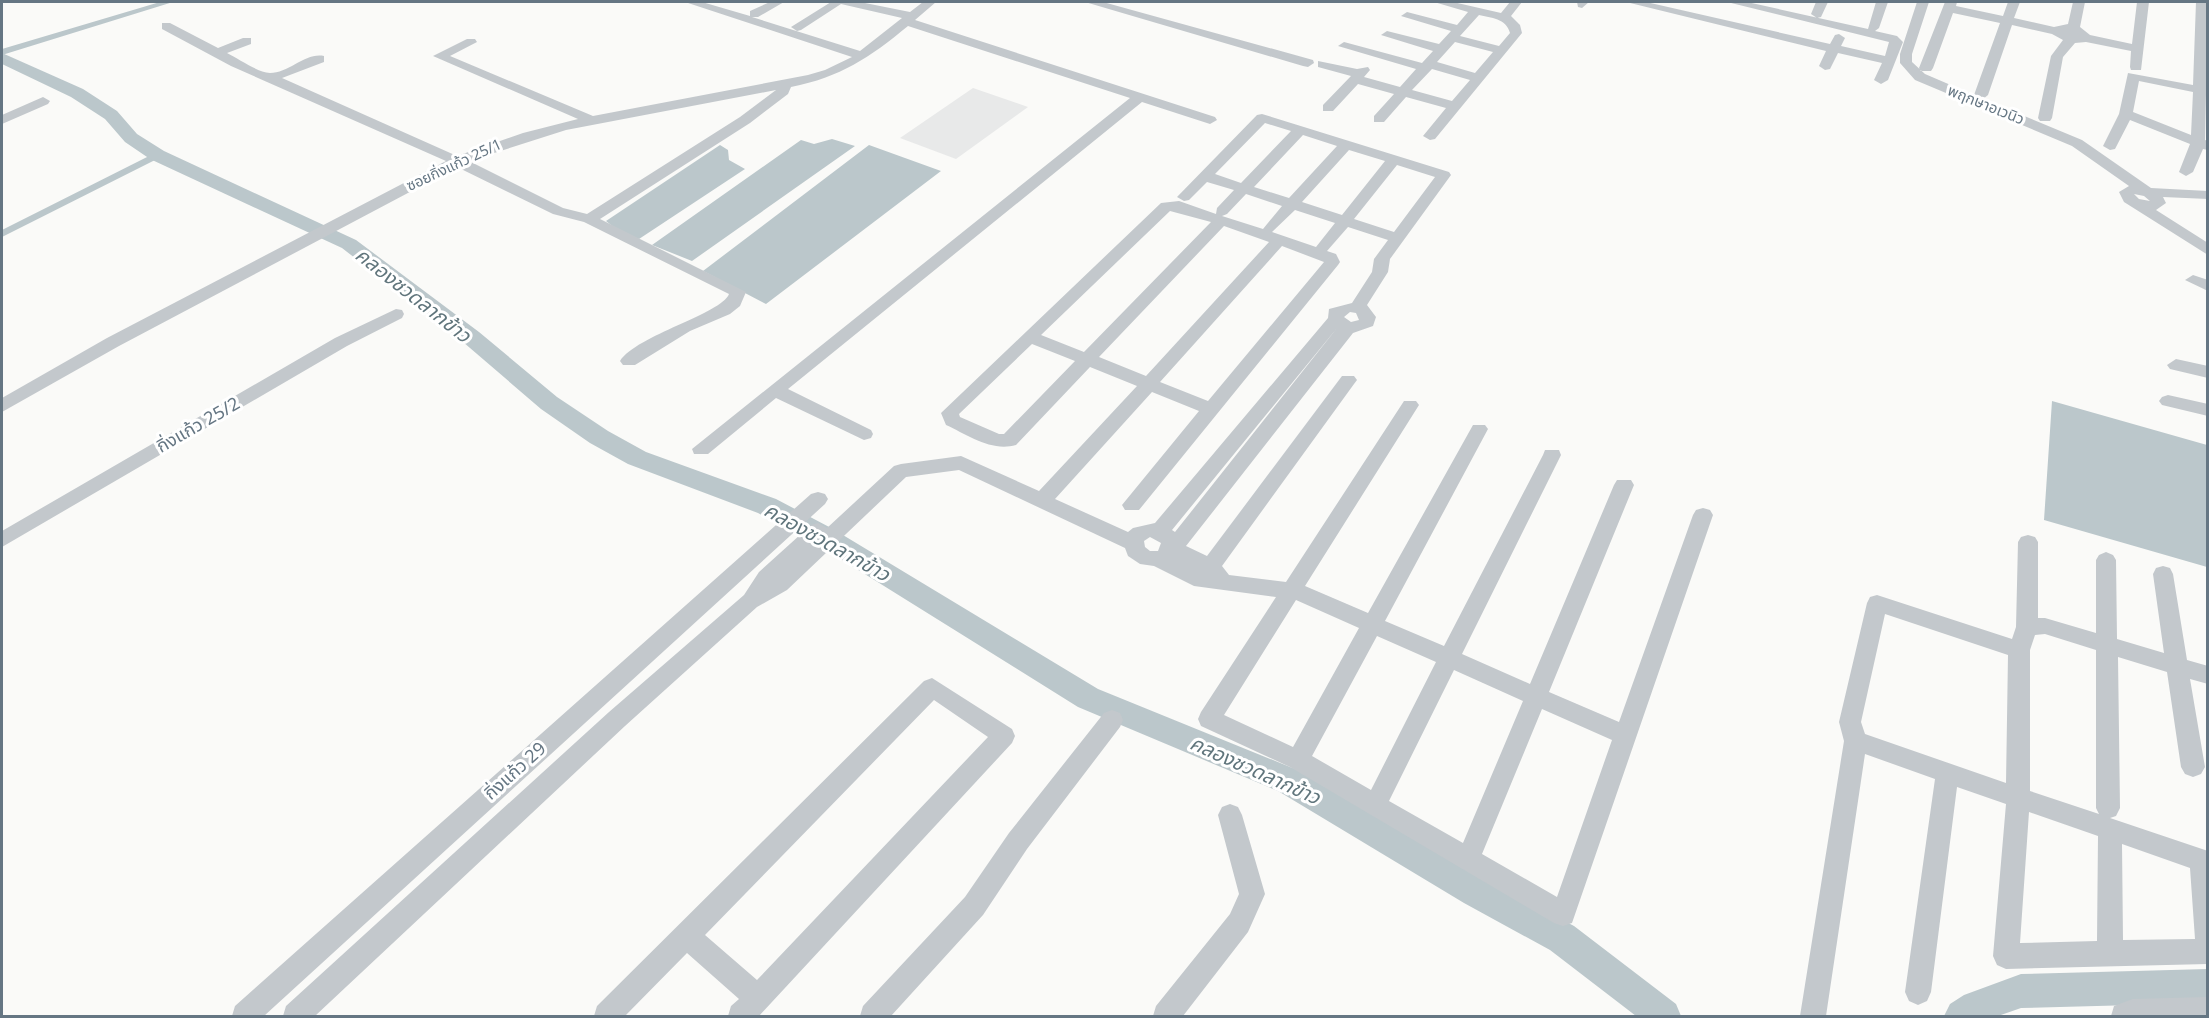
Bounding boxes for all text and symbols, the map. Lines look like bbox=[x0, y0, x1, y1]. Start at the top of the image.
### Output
street label: พฤกษาอเวนิว bbox=[1945, 80, 2028, 129]
street label: ซอยกิ่งแก้ว 25/1 bbox=[403, 133, 504, 195]
water label: คลองชวดลากข้าว bbox=[350, 241, 478, 349]
street label: กิ่งแก้ว 25/2 bbox=[151, 391, 244, 458]
water label: คลองชวดลากข้าว bbox=[760, 496, 896, 588]
water label: คลองชวดลากข้าว bbox=[1186, 729, 1325, 811]
street label: กิ่งแก้ว 29 bbox=[478, 736, 550, 804]

